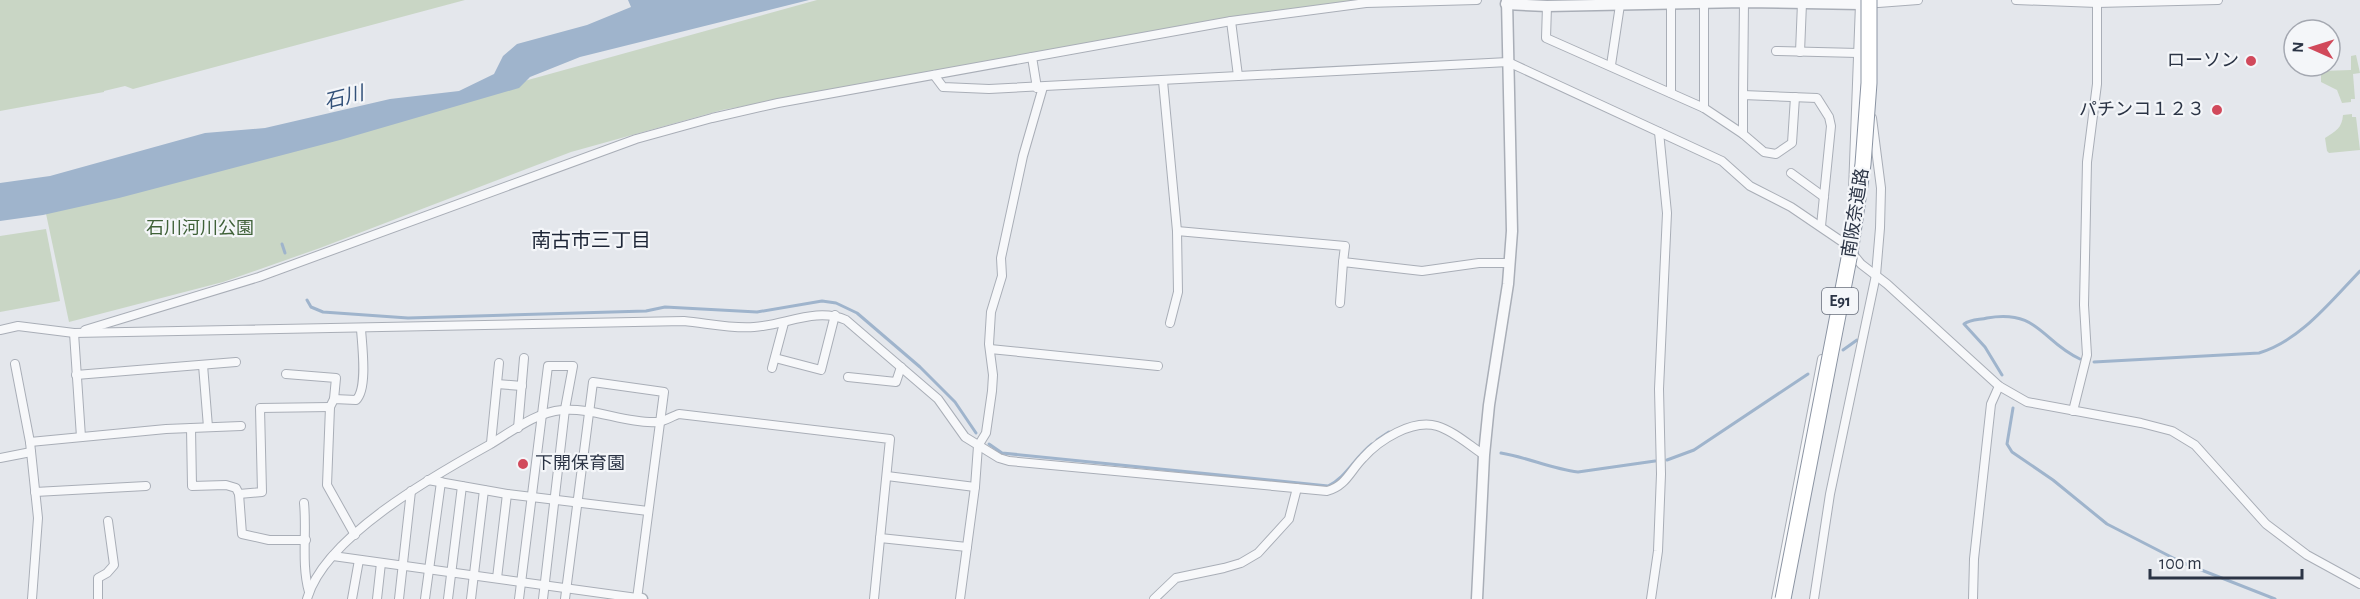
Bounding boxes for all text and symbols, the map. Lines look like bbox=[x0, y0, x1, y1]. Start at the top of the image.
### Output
north arrow bbox=[2282, 18, 2342, 78]
text: N bbox=[2290, 41, 2306, 53]
place label: ローソン bbox=[2167, 52, 2239, 70]
marker: ローソン bbox=[2244, 54, 2258, 68]
water label: 石川 bbox=[322, 83, 368, 113]
place label: パチンコ１２３ bbox=[2079, 101, 2205, 119]
marker: パチンコ１２３ bbox=[2210, 103, 2224, 117]
street label: 南阪奈道路 bbox=[1838, 167, 1872, 259]
park label: 石川河川公園 bbox=[146, 219, 254, 238]
district label: 南古市三丁目 bbox=[531, 230, 651, 251]
road number: E91 bbox=[1822, 288, 1858, 314]
place label: 下開保育園 bbox=[535, 454, 625, 473]
marker: 下開保育園 bbox=[516, 457, 530, 471]
scale bar bbox=[2150, 542, 2302, 580]
text: 100 m bbox=[2159, 555, 2202, 573]

